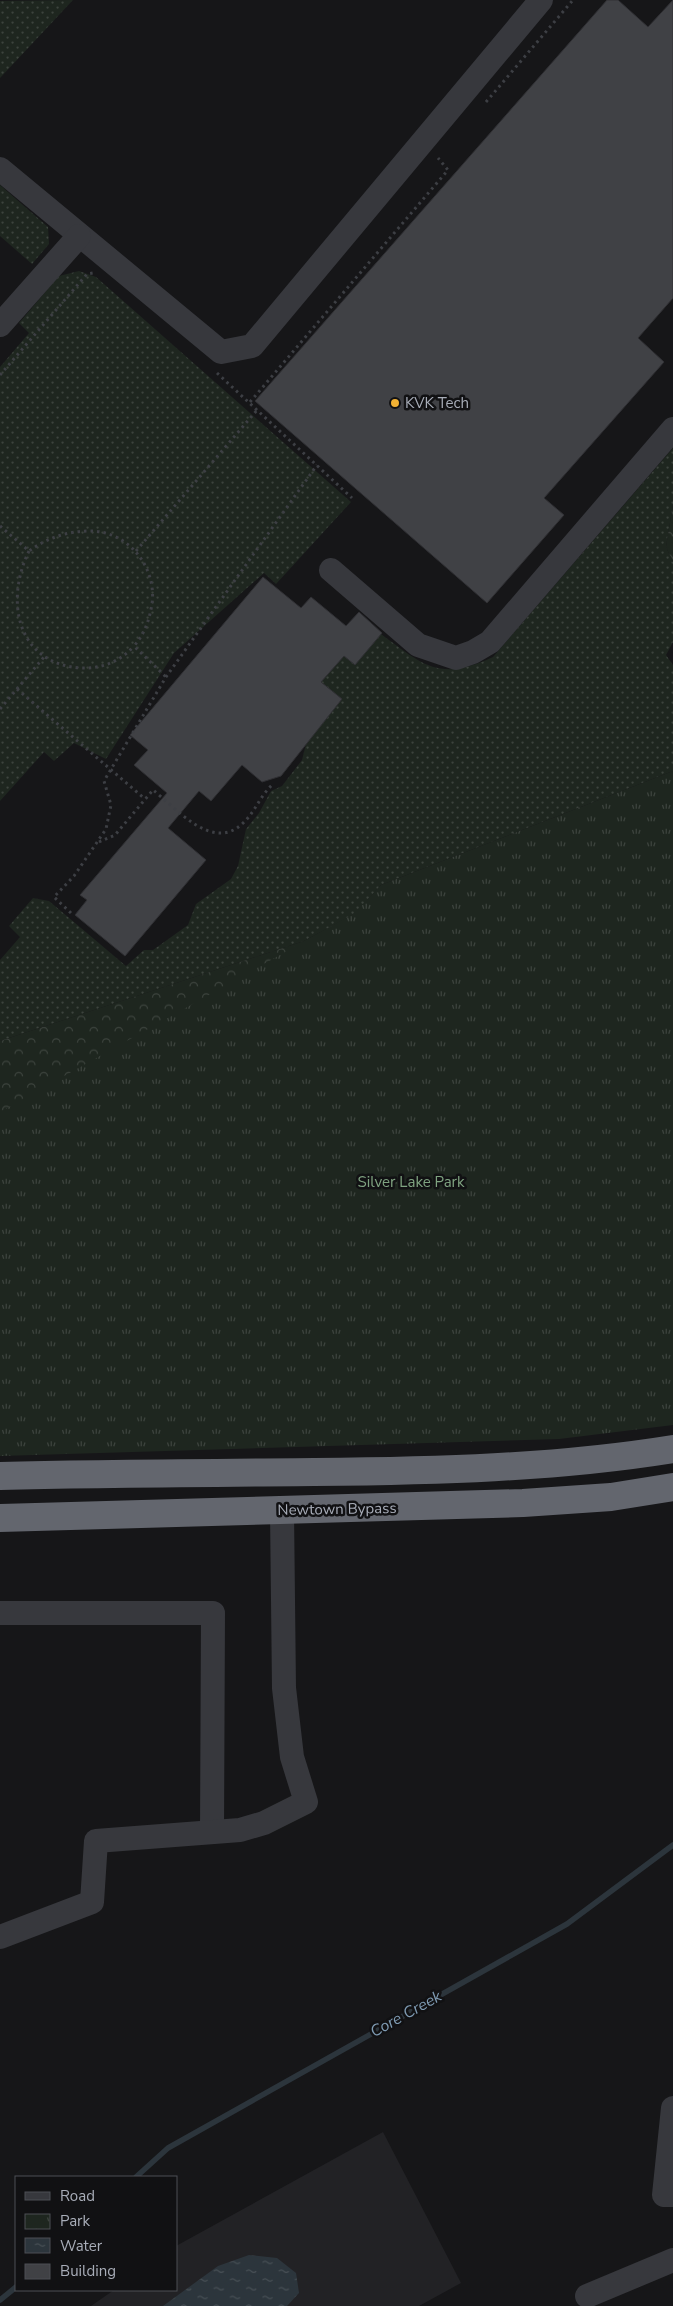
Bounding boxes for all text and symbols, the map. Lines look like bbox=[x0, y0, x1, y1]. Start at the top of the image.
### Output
place label: KVK Tech bbox=[405, 393, 469, 413]
marker: KVK Tech bbox=[389, 397, 401, 409]
park label: Silver Lake Park bbox=[358, 1172, 465, 1192]
street label: Newtown Bypass bbox=[277, 1498, 397, 1520]
water label: Core Creek bbox=[366, 1985, 447, 2043]
legend bbox=[15, 2176, 178, 2291]
text: Road bbox=[60, 2186, 95, 2206]
text: Park bbox=[60, 2211, 90, 2231]
text: Water bbox=[60, 2236, 103, 2256]
text: Building bbox=[60, 2261, 116, 2281]

